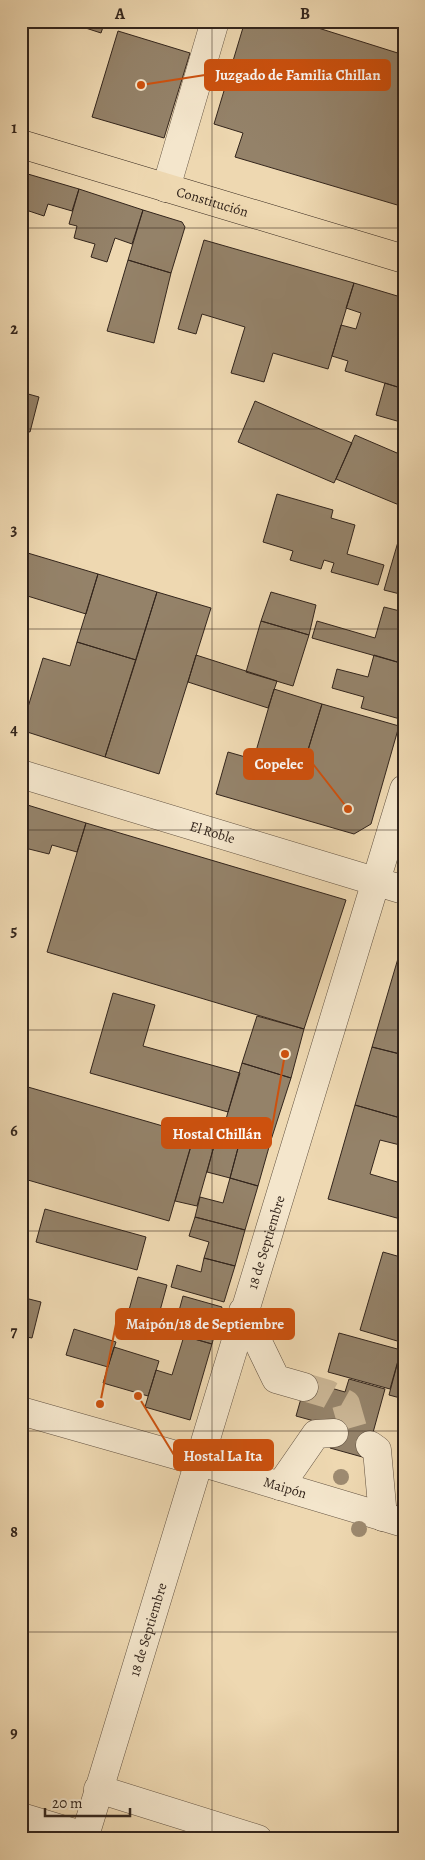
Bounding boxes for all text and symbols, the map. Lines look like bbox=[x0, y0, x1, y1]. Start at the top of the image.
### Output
text: A bbox=[114, 3, 126, 25]
text: B bbox=[300, 3, 310, 25]
callout: Juzgado de Familia Chillan bbox=[205, 60, 390, 90]
text: Juzgado de Familia Chillan bbox=[215, 65, 381, 85]
text: 1 bbox=[11, 117, 17, 139]
street label: Constitución bbox=[174, 182, 251, 221]
text: 2 bbox=[10, 318, 18, 340]
text: 3 bbox=[11, 519, 18, 541]
text: 4 bbox=[10, 719, 18, 741]
callout: Copelec bbox=[244, 749, 313, 779]
text: Copelec bbox=[254, 754, 304, 774]
street label: El Roble bbox=[187, 816, 237, 848]
text: 5 bbox=[11, 920, 18, 942]
callout: Hostal Chillán bbox=[162, 1118, 271, 1148]
text: 6 bbox=[10, 1120, 18, 1142]
text: Hostal Chillán bbox=[173, 1124, 262, 1144]
street label: 18 de Septiembre bbox=[243, 1193, 289, 1291]
callout: Maipón/18 de Septiembre bbox=[116, 1309, 294, 1339]
text: Maipón/18 de Septiembre bbox=[126, 1314, 284, 1334]
text: 7 bbox=[11, 1321, 18, 1343]
callout: Hostal La Ita bbox=[174, 1440, 273, 1470]
text: Hostal La Ita bbox=[183, 1446, 263, 1466]
street label: Maipón bbox=[261, 1472, 309, 1503]
text: 8 bbox=[10, 1521, 18, 1543]
street label: 18 de Septiembre bbox=[125, 1580, 171, 1679]
text: 9 bbox=[10, 1722, 18, 1744]
scale bar bbox=[45, 1785, 130, 1817]
text: 20 m bbox=[52, 1793, 83, 1813]

